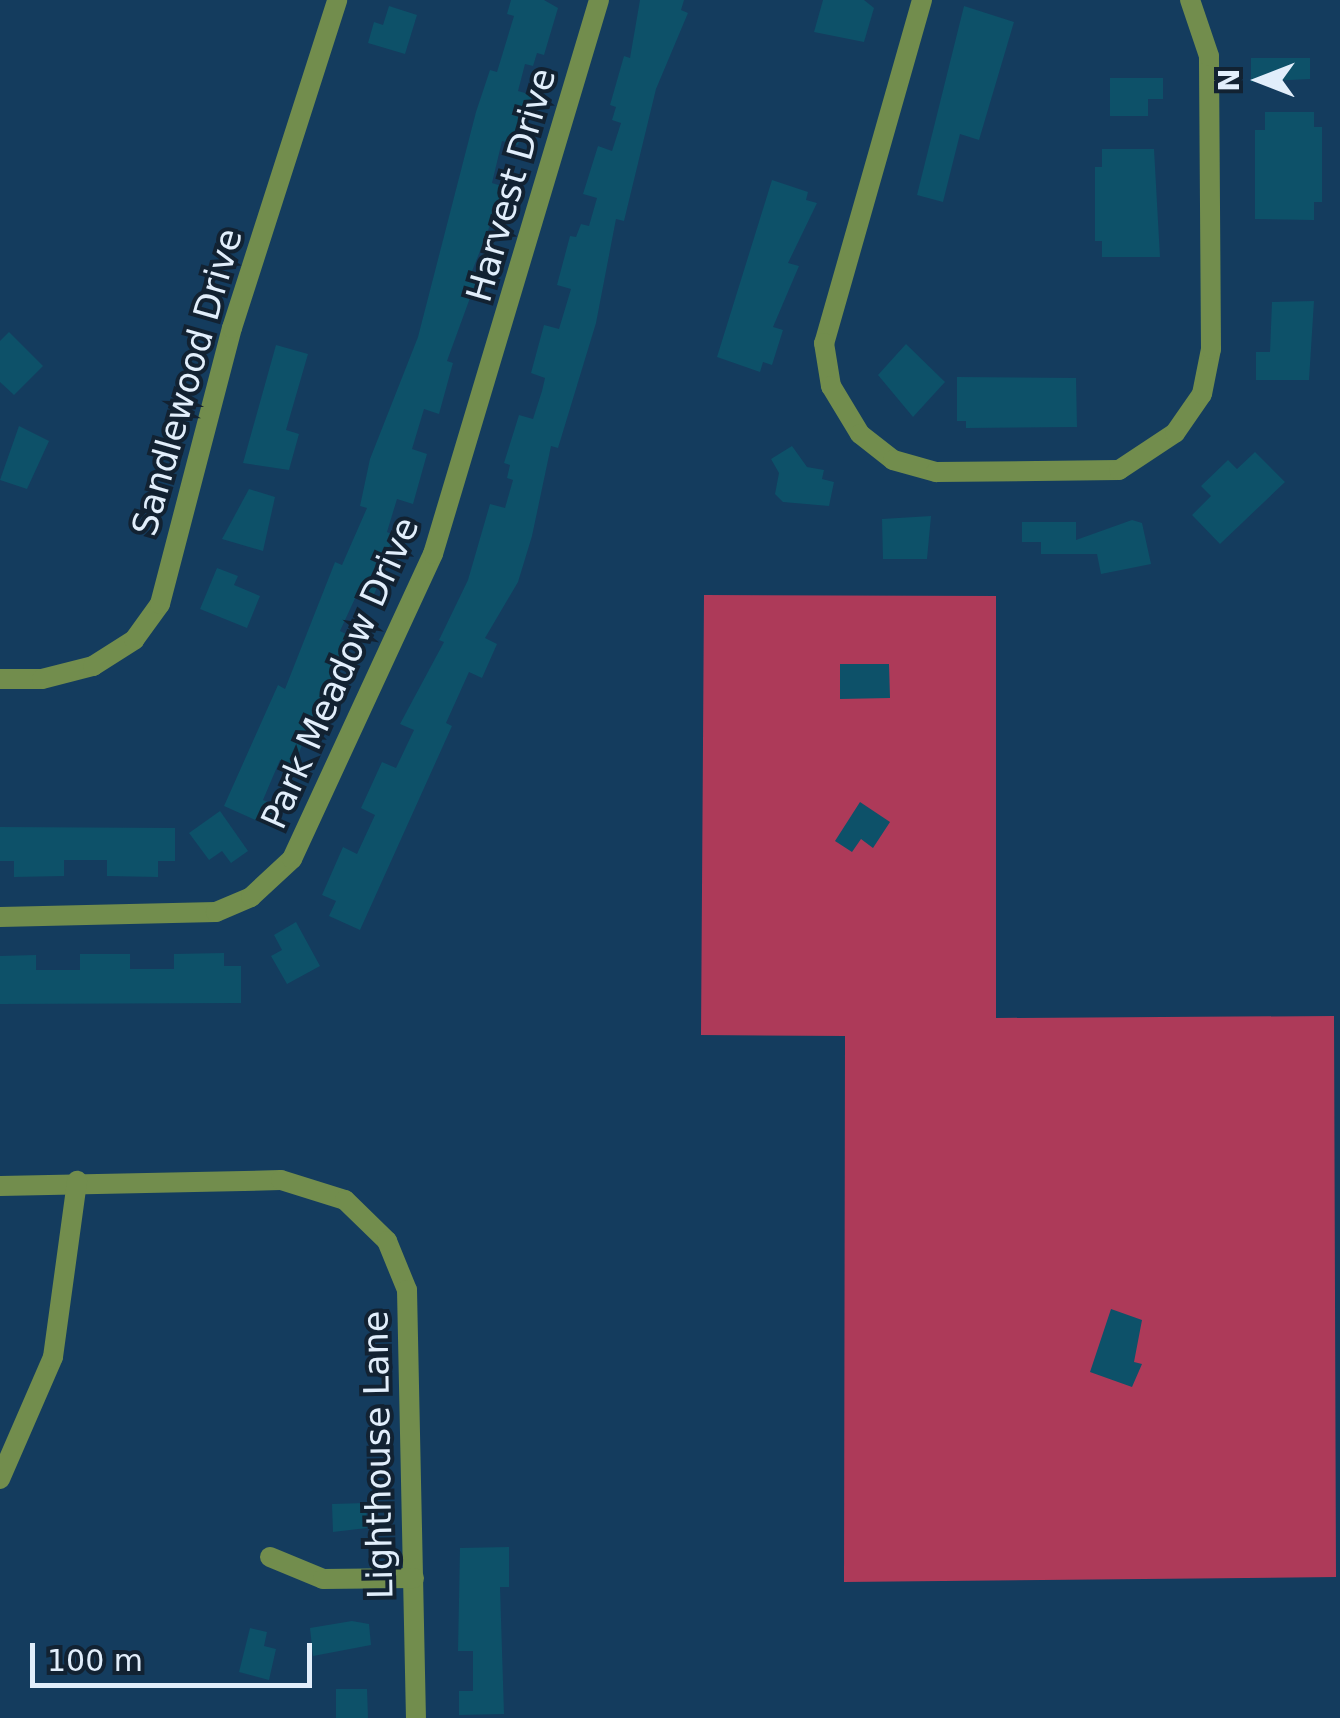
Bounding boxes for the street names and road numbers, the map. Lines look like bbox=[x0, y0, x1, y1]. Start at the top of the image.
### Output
street label: Harvest Drive bbox=[458, 63, 564, 307]
street label: Sandlewood Drive bbox=[123, 224, 251, 540]
street label: Park Meadow Drive bbox=[252, 511, 428, 835]
street label: Lighthouse Lane bbox=[354, 1310, 402, 1600]

